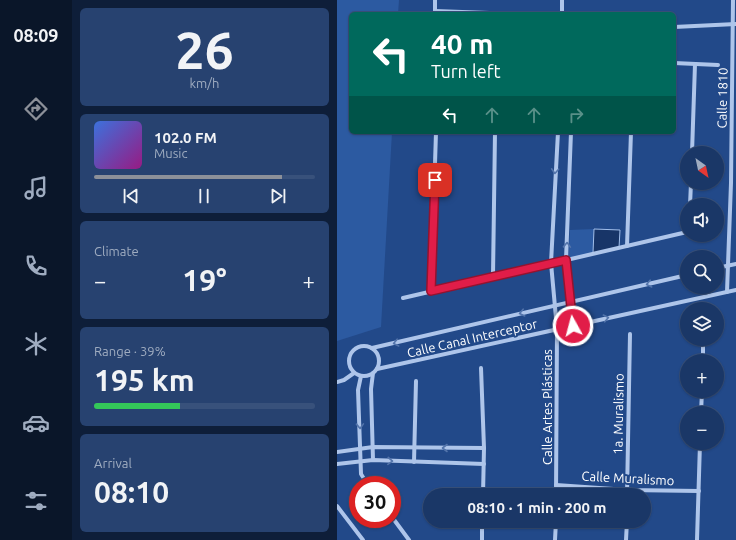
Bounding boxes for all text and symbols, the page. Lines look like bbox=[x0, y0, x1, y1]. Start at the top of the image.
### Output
text: 26 bbox=[175, 21, 234, 79]
text: 08:09 bbox=[13, 25, 59, 45]
icon: left bbox=[365, 28, 417, 80]
text: 40 m bbox=[431, 28, 493, 59]
text: Turn left bbox=[431, 61, 501, 81]
street label: Calle 1810 bbox=[714, 67, 730, 129]
text: km/h bbox=[189, 76, 220, 90]
icon: directions bbox=[22, 95, 50, 123]
icon: left bbox=[439, 104, 461, 126]
icon: ahead bbox=[481, 104, 503, 126]
icon: ahead bbox=[523, 104, 545, 126]
icon: right bbox=[565, 104, 587, 126]
text: 102.0 FM bbox=[154, 129, 217, 146]
text: Music bbox=[154, 146, 188, 160]
north arrow bbox=[680, 146, 724, 190]
map controls bbox=[680, 146, 724, 450]
pin bbox=[418, 163, 452, 197]
one-way arrow bbox=[551, 168, 560, 174]
icon: arrive bbox=[424, 169, 446, 191]
icon: music bbox=[22, 174, 50, 202]
icon: previous bbox=[120, 185, 142, 207]
icon: pause bbox=[193, 185, 215, 207]
icon: next bbox=[267, 185, 289, 207]
button: sound bbox=[680, 198, 724, 242]
one-way arrow bbox=[563, 242, 571, 248]
text: Climate bbox=[94, 244, 139, 258]
button: search bbox=[680, 250, 724, 294]
icon: phone bbox=[22, 252, 50, 280]
text: 19° bbox=[182, 263, 227, 297]
text: − bbox=[94, 268, 106, 293]
text: + bbox=[303, 268, 315, 293]
one-way arrow bbox=[646, 279, 652, 287]
button: layers bbox=[680, 302, 724, 346]
position arrow bbox=[552, 305, 594, 347]
one-way arrow bbox=[519, 309, 526, 317]
one-way arrow bbox=[603, 315, 609, 323]
street label: Calle Canal Interceptor bbox=[406, 316, 538, 360]
icon: climate bbox=[22, 330, 50, 358]
one-way arrow bbox=[393, 338, 399, 346]
text: Range · 39% bbox=[94, 344, 166, 358]
street label: Calle Artes Plásticas bbox=[540, 349, 554, 465]
button: + bbox=[680, 354, 724, 398]
text: 195 km bbox=[94, 363, 195, 397]
street label: 1a. Muralismo bbox=[610, 373, 626, 455]
button: − bbox=[680, 406, 724, 450]
icon: car bbox=[22, 409, 50, 437]
one-way arrow bbox=[355, 423, 364, 429]
one-way arrow bbox=[442, 444, 448, 452]
text: Arrival bbox=[94, 456, 132, 470]
one-way arrow bbox=[387, 457, 393, 465]
street label: Calle Muralismo bbox=[581, 469, 675, 487]
text: 08:10 bbox=[94, 475, 169, 509]
speed limit sign: 30 bbox=[349, 476, 401, 528]
icon: filters bbox=[22, 487, 50, 515]
text: 08:10 · 1 min · 200 m bbox=[468, 499, 606, 516]

